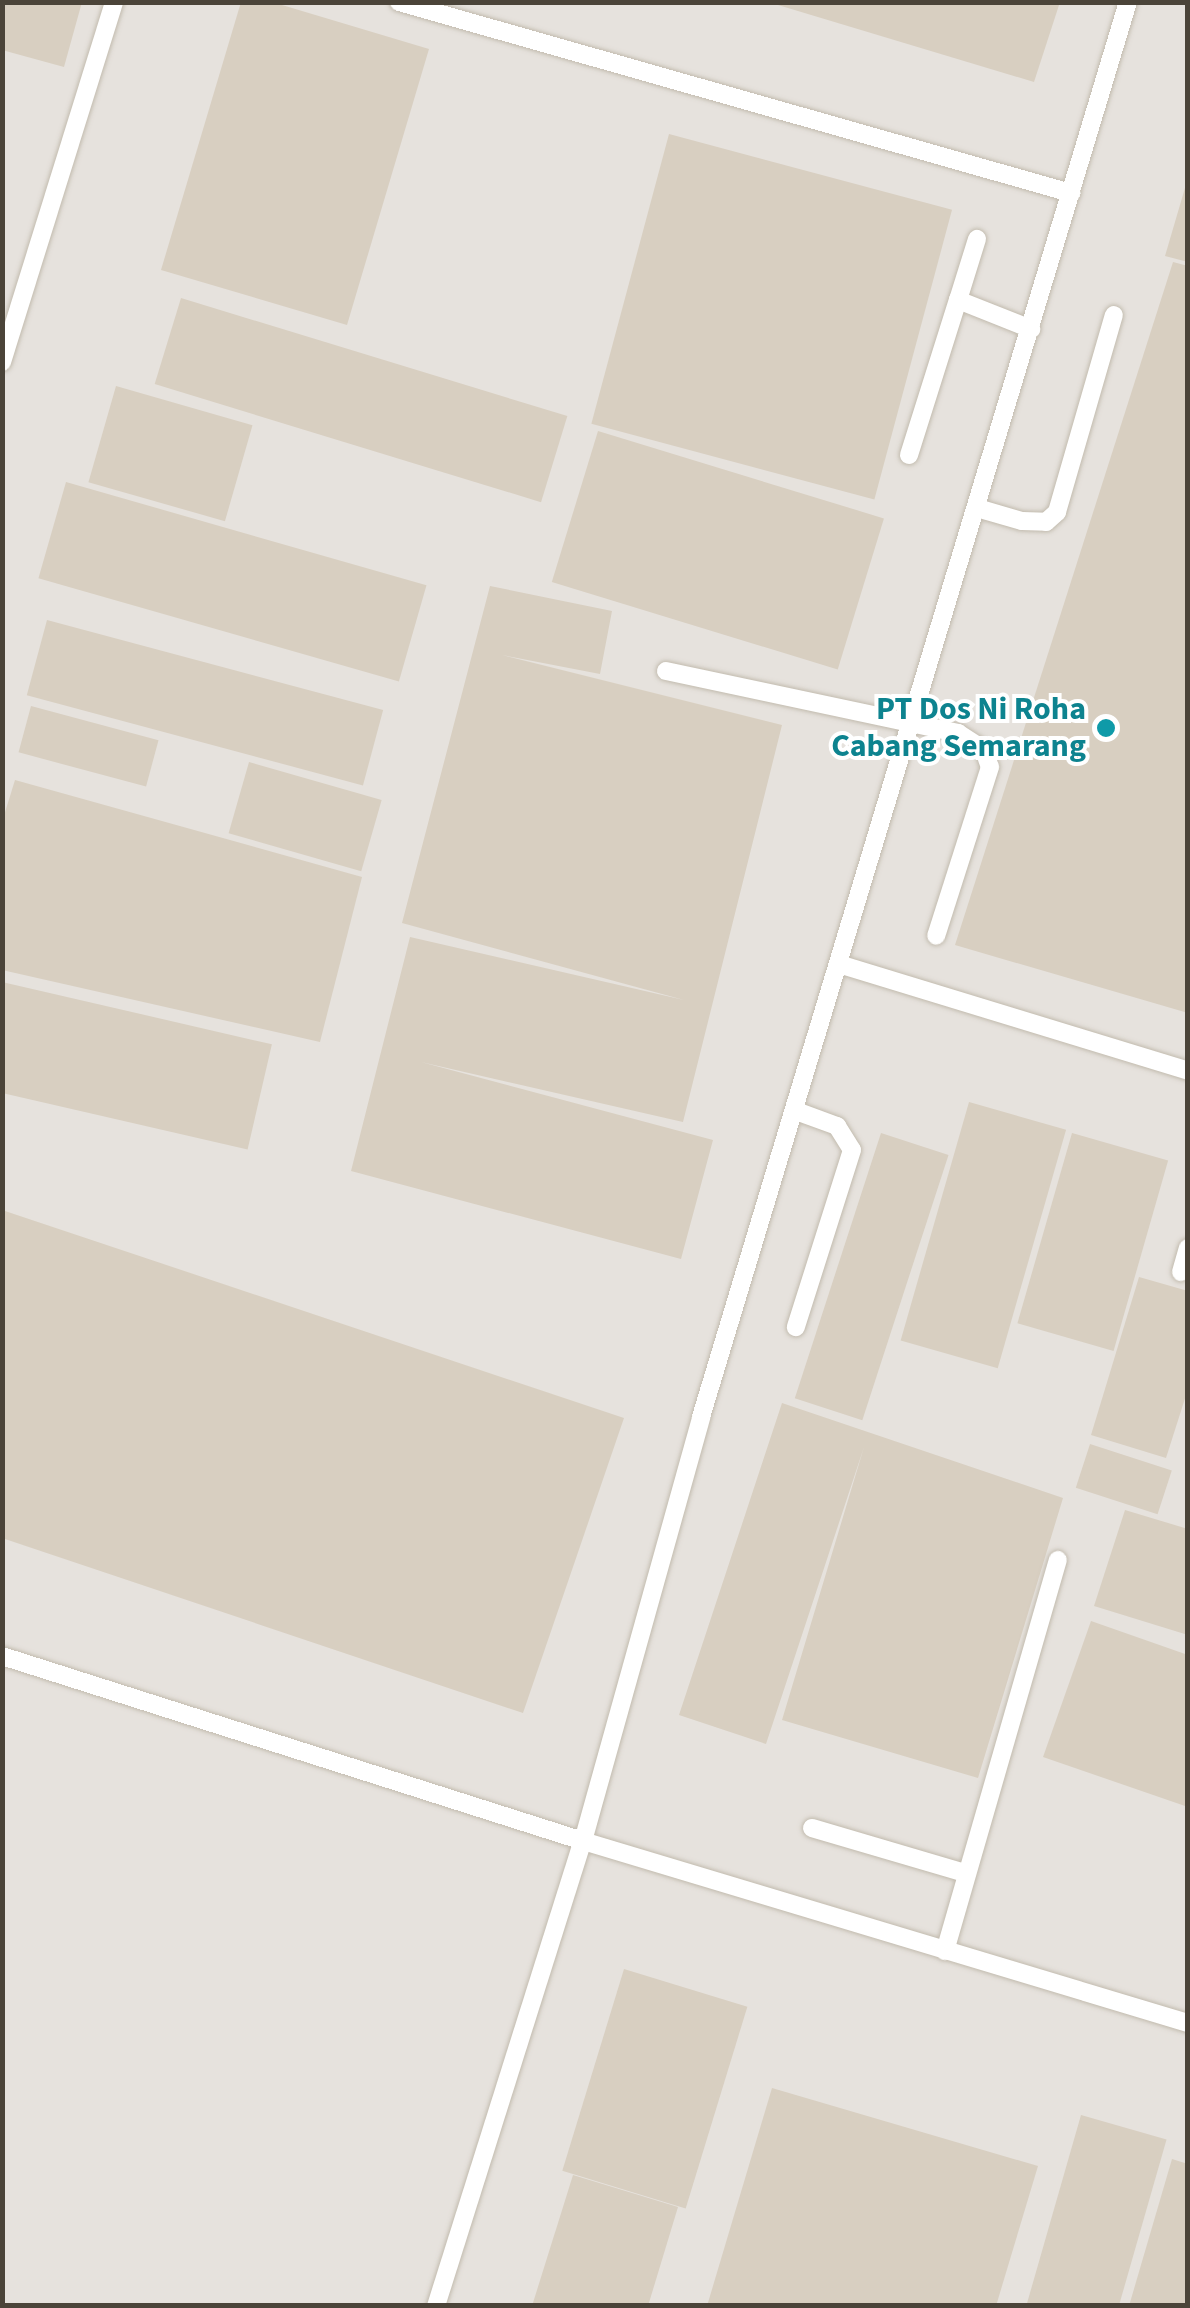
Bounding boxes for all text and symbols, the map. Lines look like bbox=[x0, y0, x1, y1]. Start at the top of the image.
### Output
place label: PT Dos Ni Roha Cabang Semarang bbox=[831, 691, 1086, 766]
marker: PT Dos Ni Roha Cabang Semarang bbox=[1095, 717, 1117, 739]

